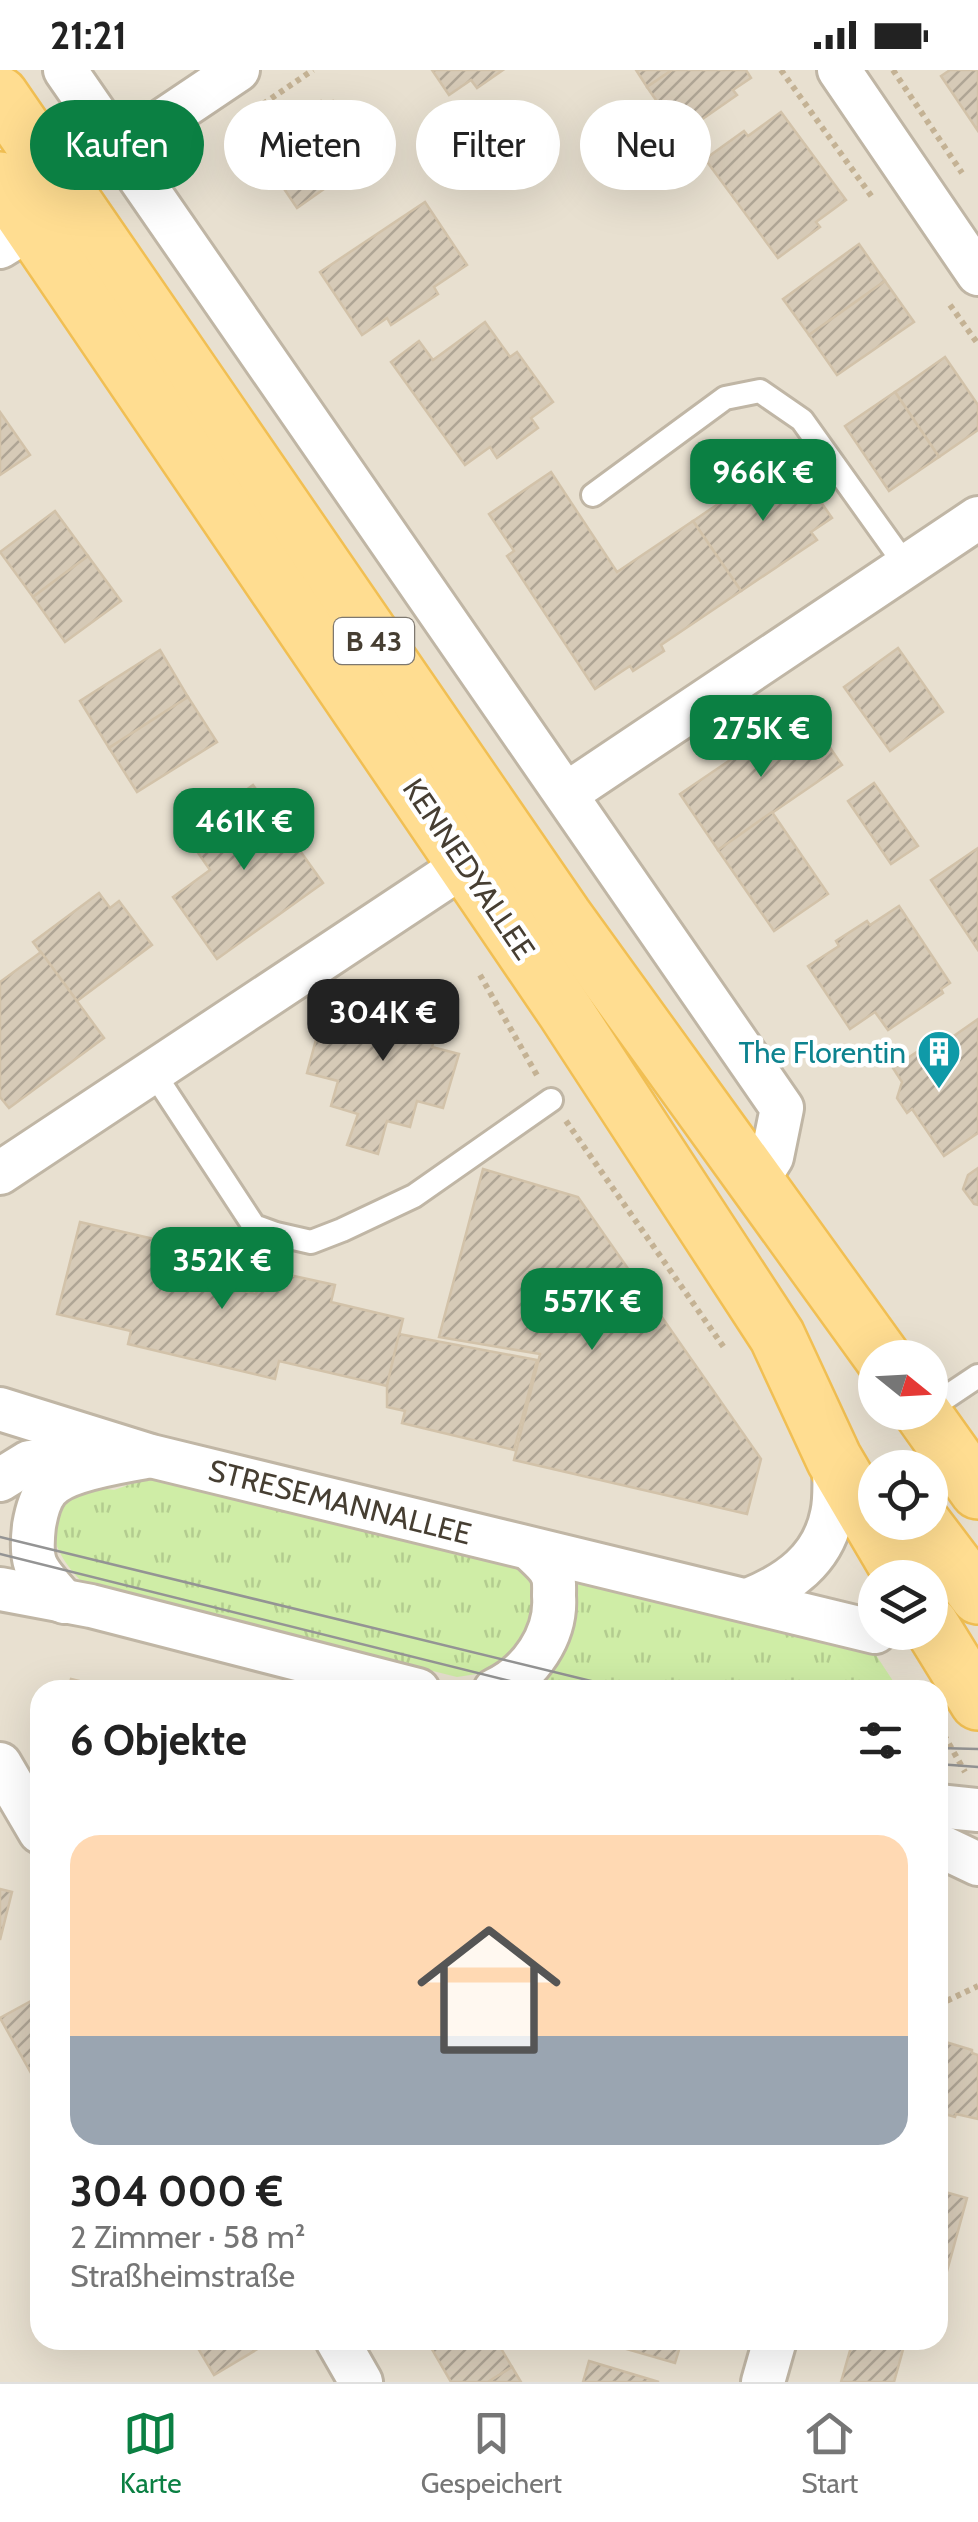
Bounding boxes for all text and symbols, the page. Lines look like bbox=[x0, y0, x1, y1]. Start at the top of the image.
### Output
text: 21:21 bbox=[50, 12, 127, 59]
chip: Kaufen bbox=[30, 100, 204, 190]
chip: Mieten bbox=[224, 100, 396, 190]
chip: Filter bbox=[416, 100, 560, 190]
chip: Neu bbox=[580, 100, 711, 190]
pin: 966K € bbox=[682, 439, 844, 524]
text: 966K € bbox=[712, 452, 814, 491]
road number: B 43 bbox=[334, 618, 414, 664]
pin: 275K € bbox=[680, 695, 842, 780]
text: 275K € bbox=[712, 708, 810, 747]
street label: KENNEDYALLEE bbox=[395, 771, 543, 967]
pin: 461K € bbox=[163, 788, 325, 873]
text: 461K € bbox=[195, 801, 293, 840]
pin: 304K € bbox=[302, 979, 464, 1064]
text: 304K € bbox=[329, 992, 437, 1031]
building icon: The Florentin bbox=[916, 1029, 962, 1090]
place label: The Florentin bbox=[738, 1034, 906, 1071]
pin: 352K € bbox=[141, 1227, 303, 1312]
text: 352K € bbox=[172, 1240, 272, 1279]
pin: 557K € bbox=[511, 1268, 673, 1353]
text: 557K € bbox=[543, 1281, 641, 1320]
north arrow bbox=[858, 1340, 948, 1430]
map controls bbox=[858, 1340, 948, 1650]
button: locate bbox=[858, 1450, 948, 1540]
street label: STRESEMANNALLEE bbox=[205, 1451, 475, 1553]
button: layers bbox=[858, 1560, 948, 1650]
icon: filters bbox=[853, 1713, 908, 1768]
text: 6 Objekte bbox=[70, 1714, 247, 1766]
icon: home bbox=[399, 1900, 579, 2080]
text: 304 000 € bbox=[70, 2165, 283, 2217]
text: 2 Zimmer · 58 m² bbox=[70, 2217, 305, 2256]
text: Straßheimstraße bbox=[70, 2256, 295, 2295]
tab: Karte bbox=[120, 2406, 181, 2500]
tab: Gespeichert bbox=[421, 2406, 562, 2500]
tab: Start bbox=[801, 2406, 858, 2500]

